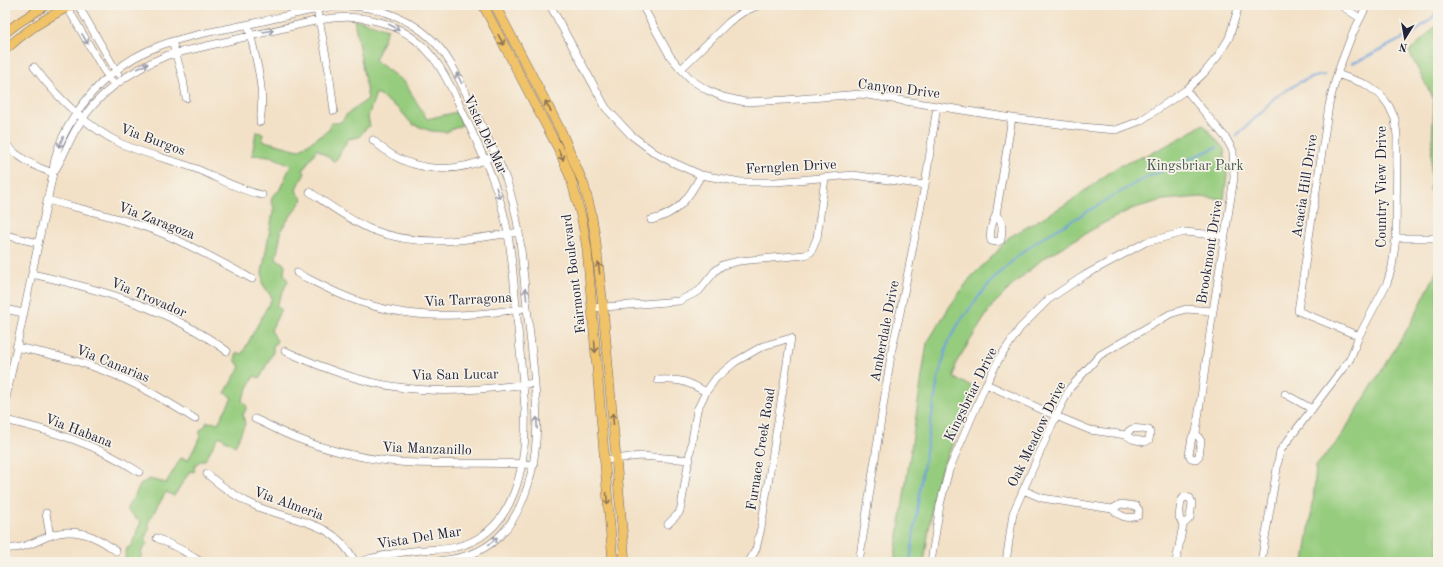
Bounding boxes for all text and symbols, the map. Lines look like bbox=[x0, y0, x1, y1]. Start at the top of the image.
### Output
north arrow bbox=[1385, 18, 1425, 58]
one-way arrow bbox=[388, 24, 400, 32]
one-way arrow bbox=[261, 26, 274, 34]
one-way arrow bbox=[82, 33, 90, 45]
one-way arrow bbox=[498, 33, 506, 45]
text: N bbox=[1398, 40, 1409, 53]
one-way arrow bbox=[137, 62, 149, 69]
one-way arrow bbox=[454, 73, 462, 85]
street label: Canyon Drive bbox=[857, 77, 941, 101]
street label: Vista Del Mar bbox=[461, 93, 510, 176]
one-way arrow bbox=[543, 100, 551, 112]
street label: Via Burgos bbox=[118, 122, 187, 158]
street label: Country View Drive bbox=[1375, 126, 1389, 248]
street label: Acacia Hill Drive bbox=[1290, 134, 1320, 239]
one-way arrow bbox=[57, 135, 64, 147]
one-way arrow bbox=[558, 149, 565, 161]
street label: Fernglen Drive bbox=[745, 158, 837, 176]
park label: Kingsbriar Park bbox=[1146, 159, 1244, 173]
one-way arrow bbox=[495, 186, 502, 199]
street label: Brookmont Drive bbox=[1195, 199, 1225, 305]
street label: Via Zaragoza bbox=[116, 200, 197, 242]
street label: Fairmont Boulevard bbox=[560, 213, 588, 335]
one-way arrow bbox=[595, 262, 602, 275]
street label: Via Trovador bbox=[109, 276, 189, 320]
street label: Amberdale Drive bbox=[868, 279, 902, 383]
one-way arrow bbox=[522, 288, 529, 301]
street label: Via Tarragona bbox=[424, 291, 513, 309]
one-way arrow bbox=[591, 340, 598, 353]
street label: Via Canarias bbox=[74, 343, 151, 385]
street label: Kingsbriar Drive bbox=[942, 345, 1000, 444]
street label: Via San Lucar bbox=[411, 367, 499, 383]
street label: Oak Meadow Drive bbox=[1005, 379, 1068, 489]
street label: Furnace Creek Road bbox=[744, 387, 778, 511]
street label: Via Habana bbox=[43, 412, 115, 450]
one-way arrow bbox=[609, 413, 616, 426]
one-way arrow bbox=[533, 417, 541, 430]
street label: Via Manzanillo bbox=[382, 440, 472, 458]
street label: Via Almeria bbox=[252, 485, 326, 523]
one-way arrow bbox=[604, 492, 611, 505]
street label: Vista Del Mar bbox=[376, 524, 463, 552]
one-way arrow bbox=[488, 536, 498, 545]

